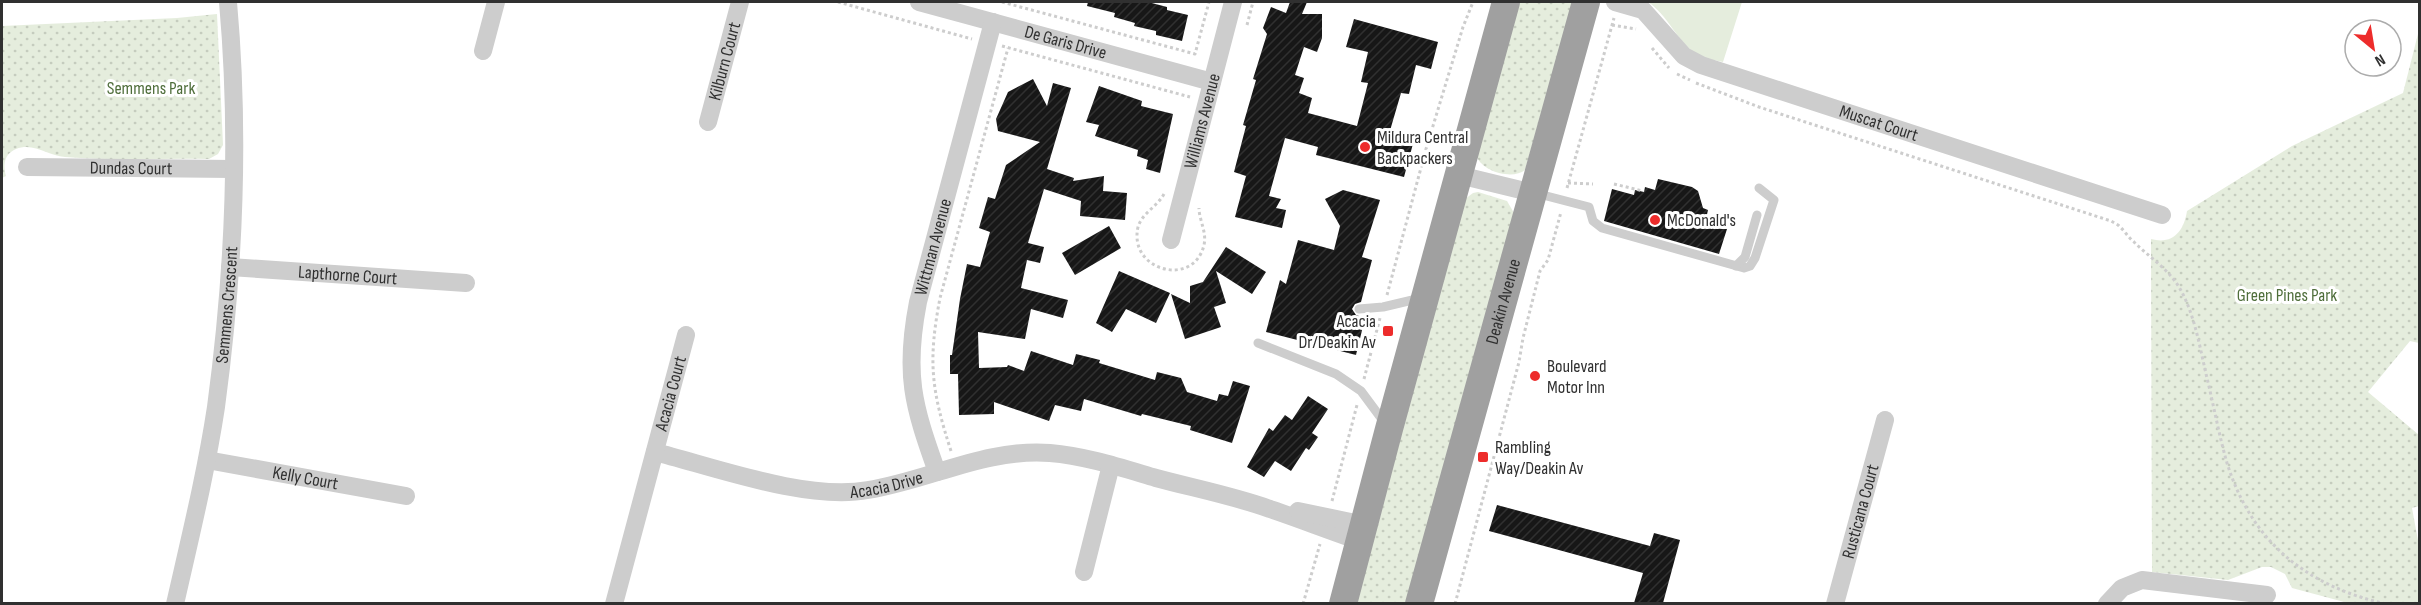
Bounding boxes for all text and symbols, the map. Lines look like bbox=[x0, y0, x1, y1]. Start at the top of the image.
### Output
north arrow bbox=[2343, 18, 2403, 78]
street label: Kilburn Court bbox=[704, 19, 745, 103]
street label: De Garis Drive bbox=[1022, 21, 1109, 64]
text: N bbox=[2371, 49, 2388, 70]
street label: Williams Avenue bbox=[1180, 71, 1225, 171]
park label: Semmens Park bbox=[107, 78, 195, 99]
street label: Muscat Court bbox=[1837, 101, 1921, 146]
place label: Mildura Central Backpackers bbox=[1377, 127, 1468, 169]
marker: Mildura Central Backpackers bbox=[1358, 140, 1372, 154]
street label: Dundas Court bbox=[90, 158, 173, 179]
street label: Wittman Avenue bbox=[910, 196, 956, 298]
place label: McDonald's bbox=[1667, 210, 1736, 231]
marker: McDonald's bbox=[1648, 213, 1662, 227]
street label: Semmens Crescent bbox=[211, 245, 242, 365]
street label: Deakin Avenue bbox=[1482, 256, 1525, 347]
street label: Lapthorne Court bbox=[297, 262, 398, 289]
park label: Green Pines Park bbox=[2237, 285, 2337, 306]
place label: Acacia Dr/Deakin Av bbox=[1298, 311, 1376, 353]
marker: Acacia Dr/Deakin Av bbox=[1381, 324, 1395, 338]
street label: Acacia Court bbox=[651, 353, 691, 434]
place label: Boulevard Motor Inn bbox=[1547, 356, 1606, 398]
marker: Boulevard Motor Inn bbox=[1528, 369, 1542, 383]
place label: Rambling Way/Deakin Av bbox=[1495, 437, 1584, 479]
marker: Rambling Way/Deakin Av bbox=[1476, 450, 1490, 464]
street label: Rusticana Court bbox=[1838, 461, 1884, 561]
street label: Kelly Court bbox=[271, 462, 340, 495]
street label: Acacia Drive bbox=[849, 467, 925, 503]

